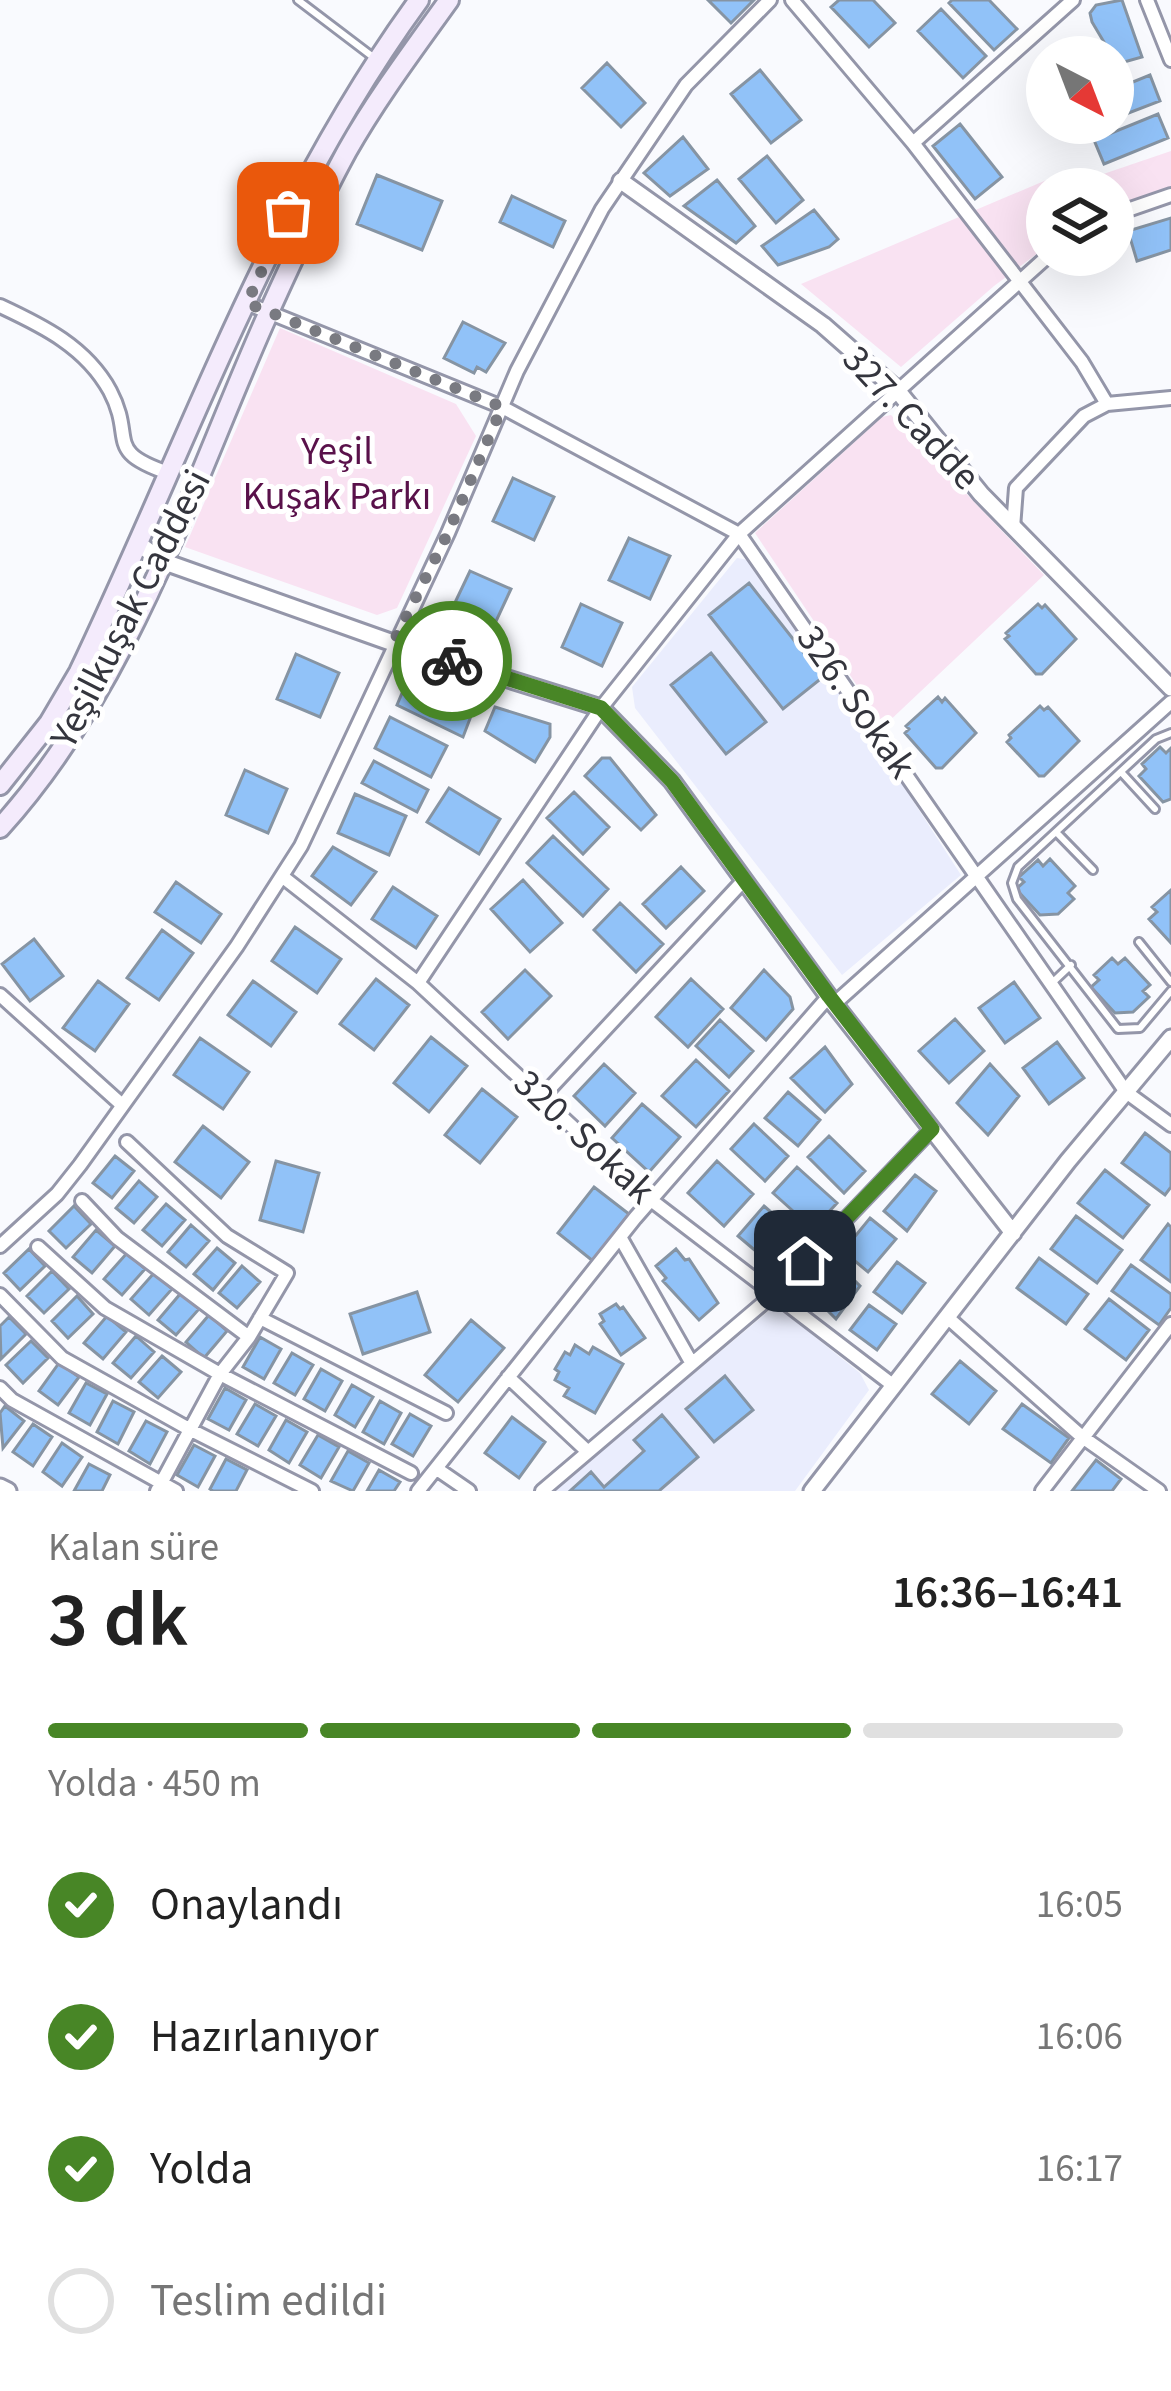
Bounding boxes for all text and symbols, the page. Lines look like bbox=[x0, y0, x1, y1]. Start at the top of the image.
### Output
north arrow bbox=[1026, 36, 1134, 144]
map controls bbox=[1026, 36, 1134, 276]
pin bbox=[237, 162, 339, 264]
button: layers bbox=[1026, 168, 1134, 276]
icon: bag bbox=[255, 180, 321, 246]
street label: 327. Cadde bbox=[829, 333, 993, 503]
park label: Yeşil Kuşak Parkı bbox=[243, 424, 431, 525]
street label: Yeşilkuşak Caddesi bbox=[36, 460, 225, 759]
courier bbox=[392, 601, 512, 721]
street label: 326. Sokak bbox=[783, 614, 929, 790]
icon: bike bbox=[419, 628, 485, 694]
street label: 320. Sokak bbox=[501, 1057, 667, 1217]
pin bbox=[754, 1210, 856, 1312]
icon: home bbox=[772, 1228, 838, 1294]
text: Kalan süre bbox=[48, 1520, 219, 1576]
text: 16:36–16:41 bbox=[892, 1561, 1123, 1625]
text: 3 dk bbox=[48, 1565, 188, 1676]
text: Yolda · 450 m bbox=[48, 1756, 261, 1812]
icon: check bbox=[48, 1872, 114, 1938]
text: Onaylandı bbox=[150, 1873, 343, 1937]
text: 16:05 bbox=[1036, 1877, 1123, 1933]
icon: check bbox=[48, 2004, 114, 2070]
text: Hazırlanıyor bbox=[150, 2005, 379, 2069]
text: 16:06 bbox=[1036, 2009, 1123, 2065]
icon: check bbox=[48, 2136, 114, 2202]
text: Yolda bbox=[150, 2137, 253, 2201]
text: 16:17 bbox=[1036, 2141, 1123, 2197]
text: Teslim edildi bbox=[150, 2269, 387, 2333]

